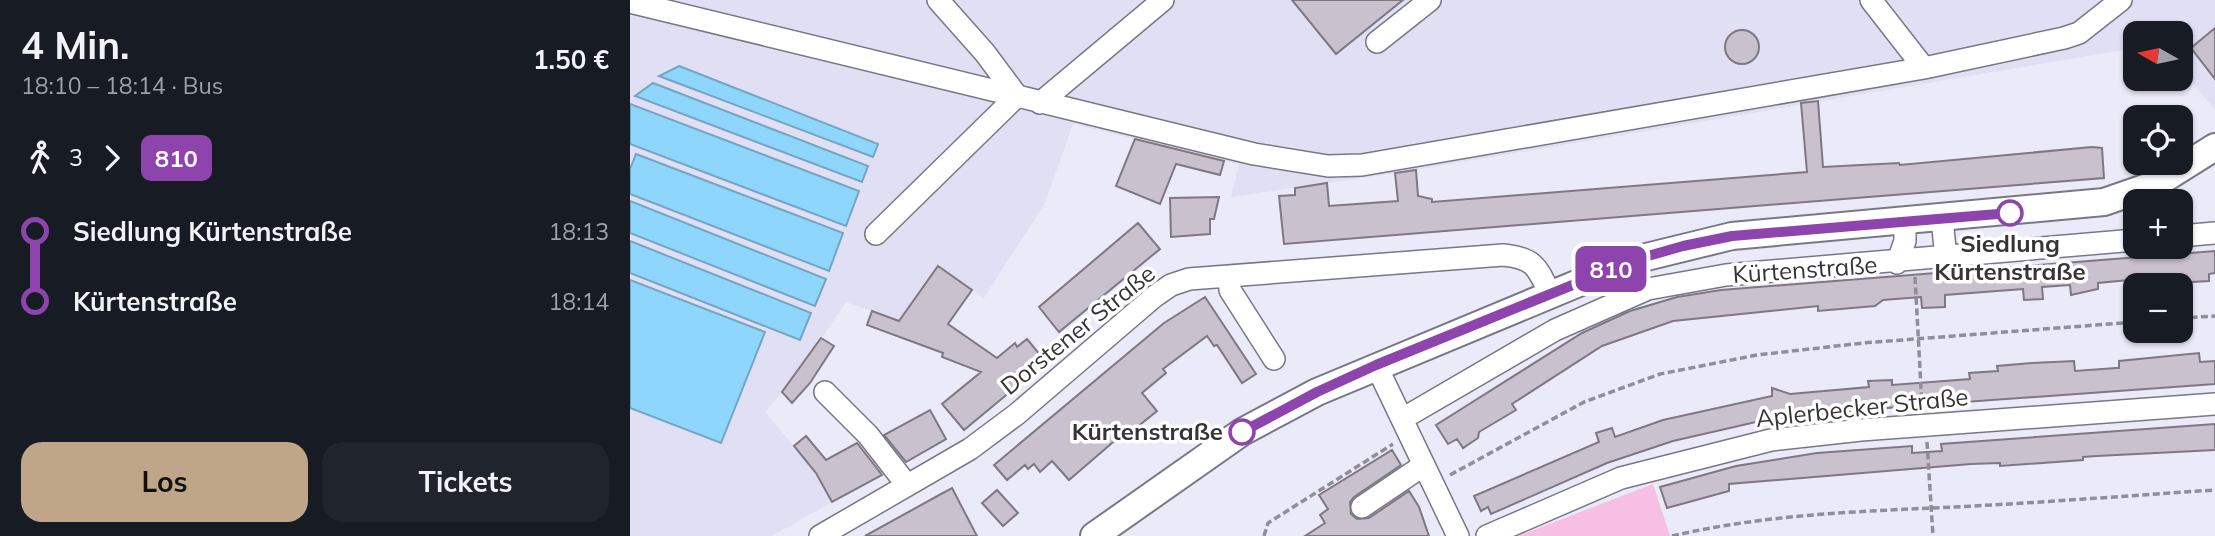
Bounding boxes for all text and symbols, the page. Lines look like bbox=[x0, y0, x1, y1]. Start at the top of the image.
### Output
text: 4 Min. bbox=[21, 21, 130, 69]
north arrow bbox=[2123, 21, 2193, 91]
map controls bbox=[2123, 21, 2193, 343]
text: 1.50 € bbox=[533, 43, 609, 76]
text: 18:10 – 18:14 · Bus bbox=[21, 71, 223, 100]
button: locate bbox=[2123, 105, 2193, 175]
icon: walk bbox=[21, 139, 59, 177]
icon: forward bbox=[93, 139, 131, 177]
text: 3 bbox=[69, 143, 83, 172]
text: 810 bbox=[155, 143, 198, 173]
button: + bbox=[2123, 189, 2193, 259]
marker: Siedlung Kürtenstraße bbox=[1997, 200, 2023, 226]
text: Siedlung Kürtenstraße bbox=[73, 215, 352, 248]
text: 18:13 bbox=[549, 217, 609, 246]
place label: Siedlung Kürtenstraße bbox=[1934, 228, 2086, 286]
line badge: 810 bbox=[1571, 246, 1651, 292]
street label: Kürtenstraße bbox=[1732, 249, 1878, 289]
text: 810 bbox=[1589, 254, 1633, 284]
street label: Dorstener Straße bbox=[994, 258, 1161, 401]
button: − bbox=[2123, 273, 2193, 343]
text: Kürtenstraße bbox=[73, 285, 237, 318]
text: 18:14 bbox=[549, 287, 609, 316]
street label: Aplerbecker Straße bbox=[1754, 381, 1970, 433]
place label: Kürtenstraße bbox=[1072, 416, 1223, 446]
marker: Kürtenstraße bbox=[1229, 419, 1255, 445]
button: Los bbox=[21, 442, 308, 522]
button: Tickets bbox=[322, 442, 609, 522]

